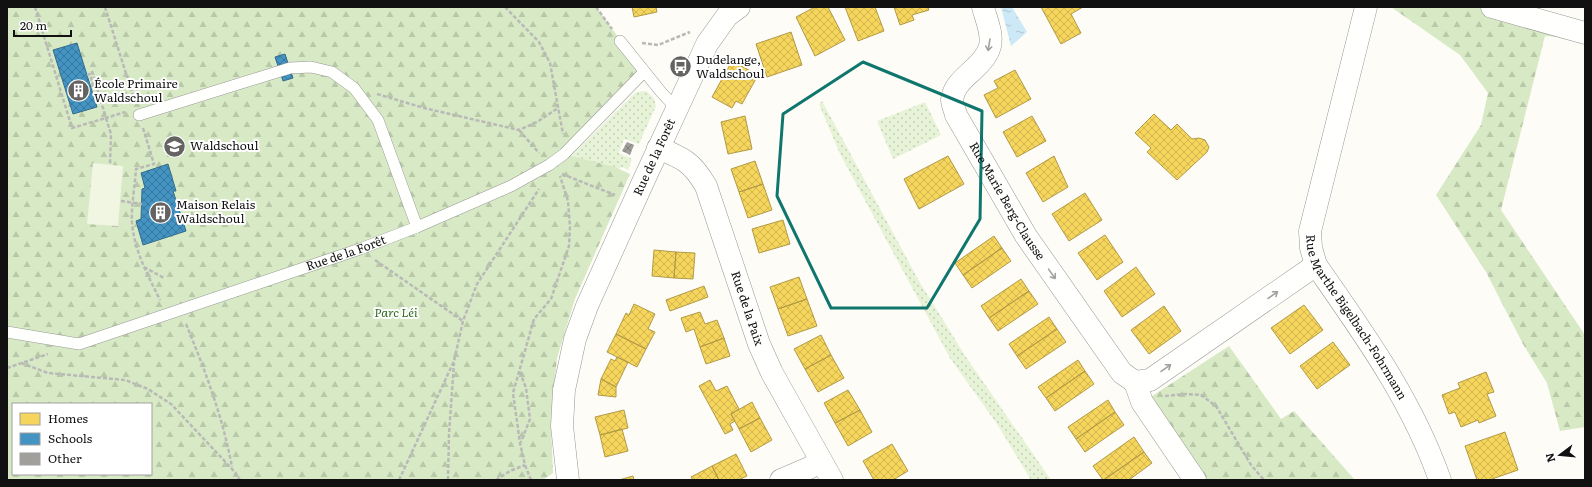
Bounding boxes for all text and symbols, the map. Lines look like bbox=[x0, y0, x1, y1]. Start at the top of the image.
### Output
scale bar bbox=[14, 12, 71, 38]
text: 20 m bbox=[20, 16, 47, 34]
one-way arrow bbox=[985, 38, 993, 51]
place label: Dudelange, Waldschoul bbox=[696, 50, 764, 82]
bus stop icon: Dudelange, Waldschoul bbox=[667, 54, 693, 80]
place label: École Primaire Waldschoul bbox=[94, 74, 178, 106]
building icon: École Primaire Waldschoul bbox=[66, 78, 92, 104]
street label: Rue de la Forêt bbox=[628, 115, 679, 198]
school or university icon: Waldschoul bbox=[161, 133, 187, 159]
place label: Waldschoul bbox=[190, 136, 258, 154]
street label: Rue Marie Berg-Clausse bbox=[965, 138, 1050, 263]
place label: Maison Relais Waldschoul bbox=[176, 195, 256, 227]
building icon: Maison Relais Waldschoul bbox=[148, 199, 174, 225]
street label: Rue de la Forêt bbox=[303, 230, 388, 275]
street label: Rue Marthe Bigelbach-Fohrmann bbox=[1302, 234, 1412, 403]
street label: Rue de la Paix bbox=[727, 268, 769, 348]
one-way arrow bbox=[1048, 268, 1056, 279]
one-way arrow bbox=[1268, 291, 1279, 299]
park label: Parc Léi bbox=[374, 303, 418, 321]
one-way arrow bbox=[1160, 364, 1171, 372]
legend bbox=[12, 403, 152, 475]
text: Homes bbox=[48, 409, 88, 427]
text: Schools bbox=[48, 429, 93, 447]
north arrow bbox=[1540, 435, 1580, 475]
text: Other bbox=[48, 449, 82, 467]
text: N bbox=[1540, 451, 1558, 465]

